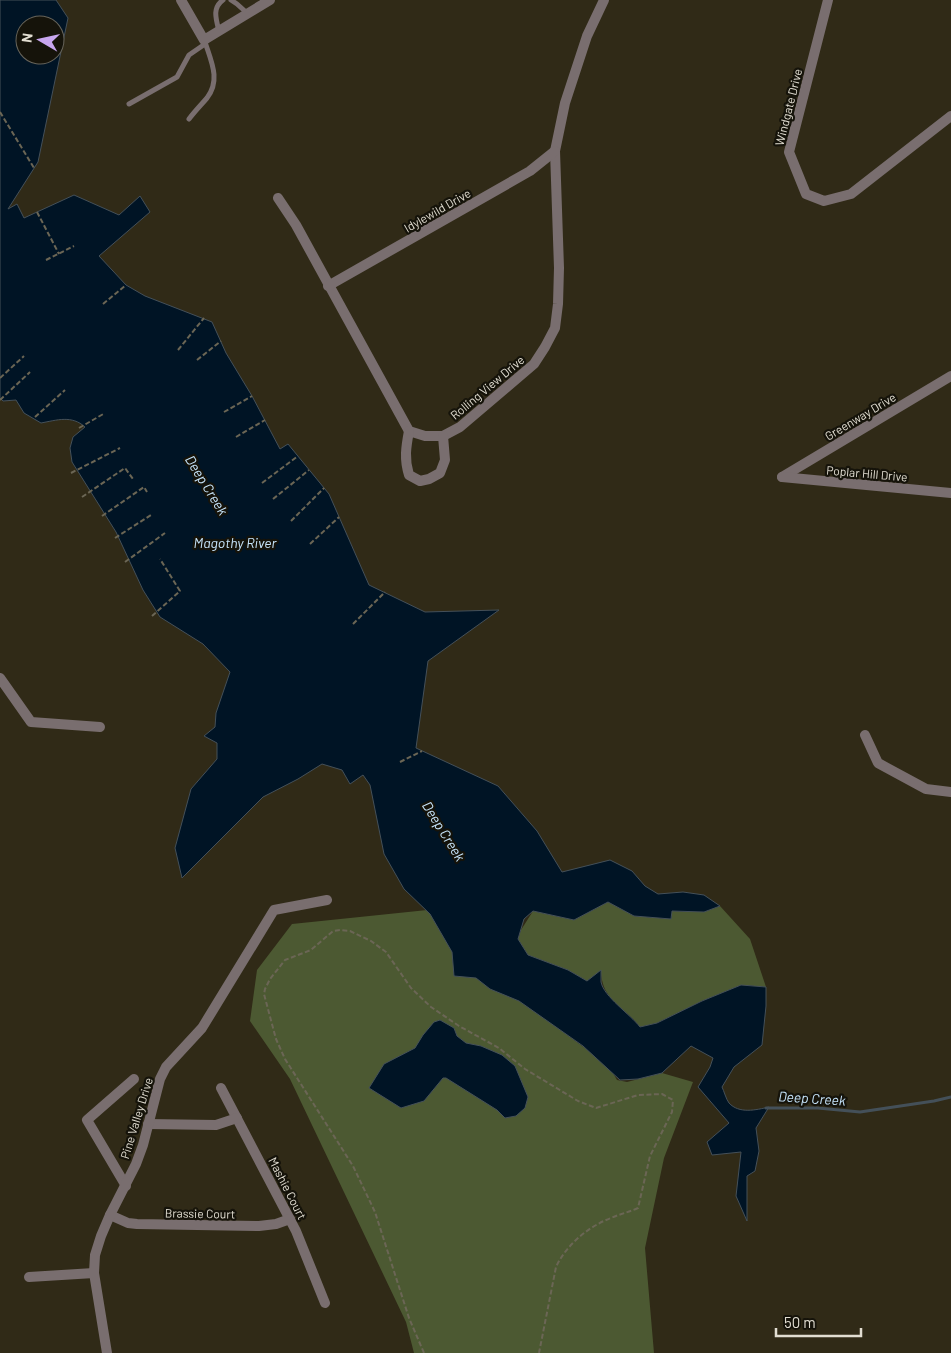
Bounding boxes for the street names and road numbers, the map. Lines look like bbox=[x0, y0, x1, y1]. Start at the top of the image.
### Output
street label: Windgate Drive bbox=[772, 67, 804, 147]
street label: Idylewild Drive bbox=[401, 185, 473, 235]
street label: Rolling View Drive bbox=[447, 352, 527, 422]
street label: Greenway Drive bbox=[822, 389, 898, 443]
street label: Poplar Hill Drive bbox=[826, 462, 908, 484]
street label: Pine Valley Drive bbox=[117, 1076, 155, 1160]
street label: Mashie Court bbox=[266, 1155, 310, 1221]
street label: Brassie Court bbox=[165, 1205, 235, 1221]

